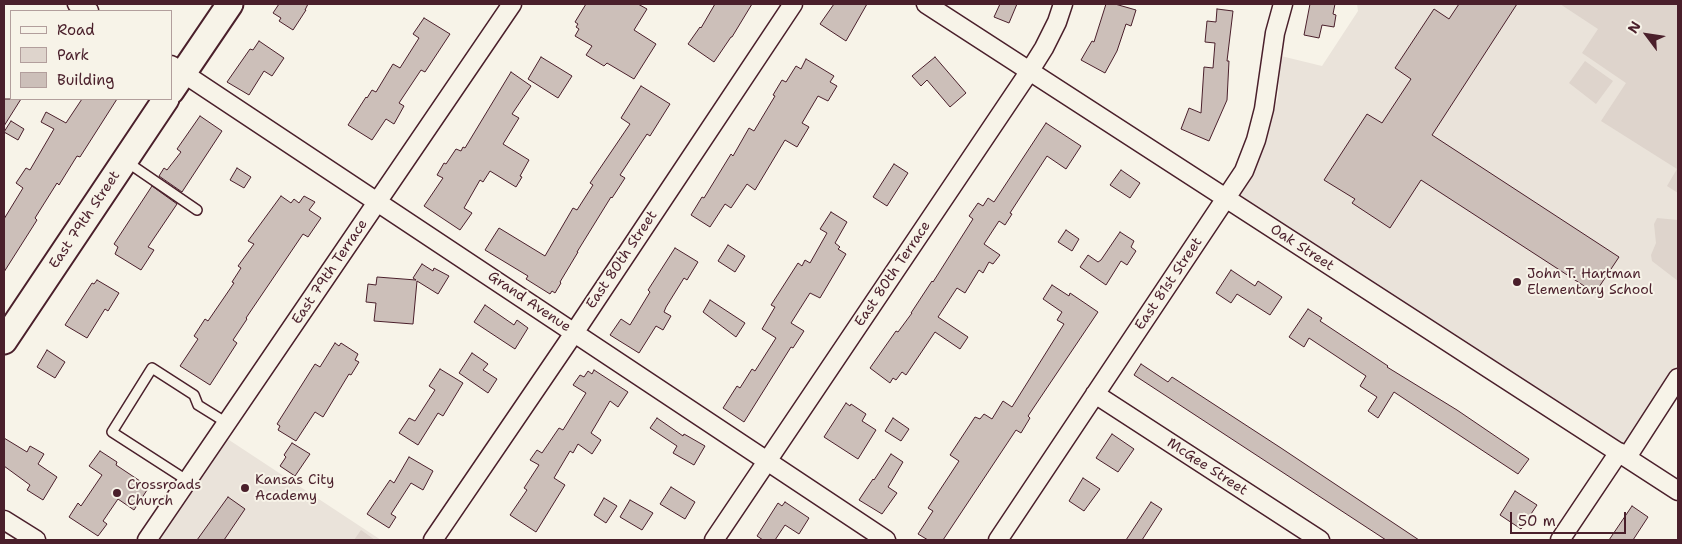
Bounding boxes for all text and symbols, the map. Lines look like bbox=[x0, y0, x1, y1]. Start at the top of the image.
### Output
legend bbox=[10, 10, 172, 100]
north arrow bbox=[1622, 10, 1672, 60]
text: N bbox=[1624, 18, 1645, 37]
text: Road bbox=[57, 20, 95, 40]
text: Park bbox=[57, 45, 89, 65]
text: Building bbox=[57, 70, 114, 90]
street label: East 79th Street bbox=[46, 168, 124, 272]
street label: East 80th Street bbox=[583, 208, 661, 312]
street label: East 79th Terrace bbox=[289, 216, 371, 328]
street label: East 80th Terrace bbox=[852, 218, 934, 330]
street label: Oak Street bbox=[1267, 221, 1337, 275]
street label: East 81st Street bbox=[1132, 235, 1206, 333]
place label: John T. Hartman Elementary School bbox=[1527, 266, 1653, 298]
street label: Grand Avenue bbox=[484, 268, 574, 336]
marker: John T. Hartman Elementary School bbox=[1511, 276, 1523, 288]
street label: McGee Street bbox=[1164, 435, 1250, 499]
place label: Kansas City Academy bbox=[255, 472, 334, 504]
place label: Crossroads Church bbox=[127, 477, 201, 510]
marker: Kansas City Academy bbox=[239, 482, 251, 494]
marker: Crossroads Church bbox=[111, 487, 123, 499]
scale bar bbox=[1512, 502, 1628, 534]
text: 50 m bbox=[1518, 511, 1556, 531]

